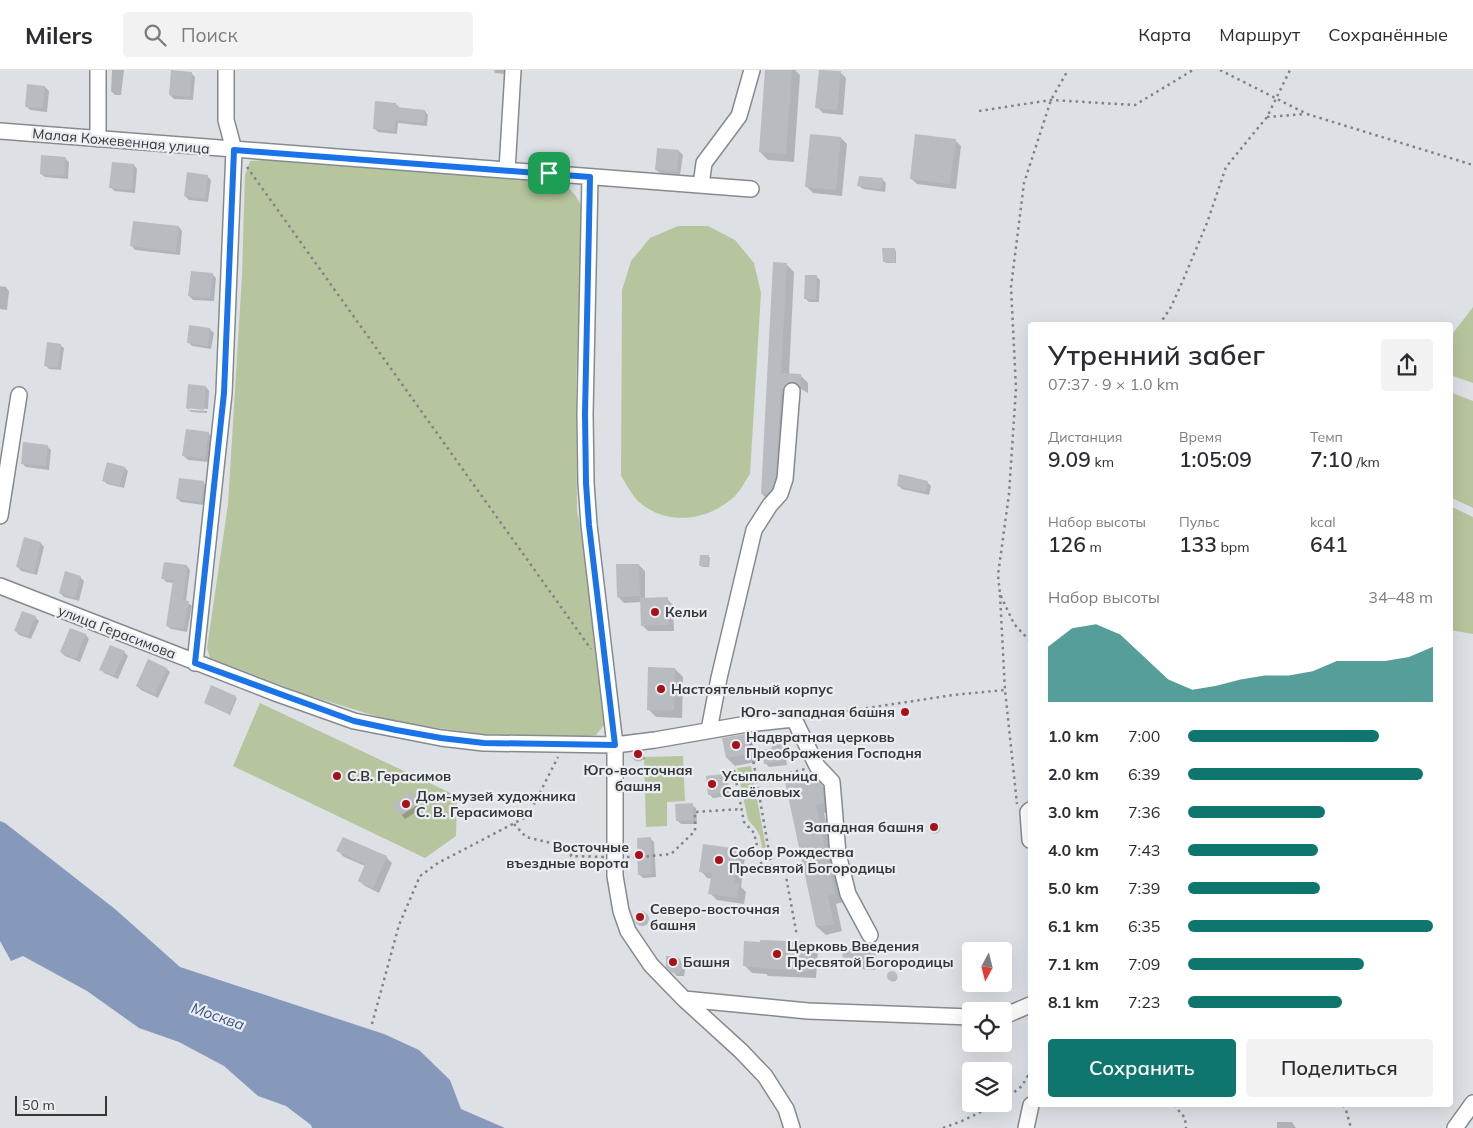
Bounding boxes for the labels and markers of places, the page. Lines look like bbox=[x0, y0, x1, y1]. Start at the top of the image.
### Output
pin bbox=[528, 152, 570, 194]
place label: Кельи bbox=[665, 603, 707, 621]
marker: Кельи bbox=[649, 606, 661, 618]
place label: Настоятельный корпус bbox=[671, 680, 833, 698]
marker: Настоятельный корпус bbox=[655, 683, 667, 695]
place label: Юго-западная башня bbox=[741, 703, 895, 721]
marker: Юго-западная башня bbox=[899, 706, 911, 718]
place label: Надвратная церковь Преображения Господня bbox=[746, 728, 922, 762]
marker: Надвратная церковь Преображения Господня bbox=[730, 739, 742, 751]
marker: Юго-восточная башня bbox=[632, 748, 644, 760]
place label: Юго-восточная башня bbox=[583, 761, 693, 795]
place label: С.В. Герасимов bbox=[347, 767, 451, 785]
place label: Усыпальница Савёловых bbox=[721, 767, 818, 801]
marker: С.В. Герасимов bbox=[331, 770, 343, 782]
marker: Усыпальница Савёловых bbox=[706, 778, 718, 790]
place label: Дом-музей художника С. В. Герасимова bbox=[416, 787, 576, 821]
marker: Дом-музей художника С. В. Герасимова bbox=[400, 798, 412, 810]
place label: Западная башня bbox=[805, 818, 924, 836]
marker: Западная башня bbox=[928, 821, 940, 833]
place label: Восточные въездные ворота bbox=[506, 838, 629, 872]
place label: Собор Рождества Пресвятой Богородицы bbox=[729, 843, 895, 877]
marker: Восточные въездные ворота bbox=[633, 849, 645, 861]
marker: Собор Рождества Пресвятой Богородицы bbox=[713, 854, 725, 866]
place label: Северо-восточная башня bbox=[650, 900, 780, 934]
marker: Северо-восточная башня bbox=[634, 911, 646, 923]
place label: Церковь Введения Пресвятой Богородицы bbox=[787, 937, 953, 971]
marker: Церковь Введения Пресвятой Богородицы bbox=[771, 948, 783, 960]
place label: Башня bbox=[683, 953, 730, 971]
marker: Башня bbox=[667, 956, 679, 968]

